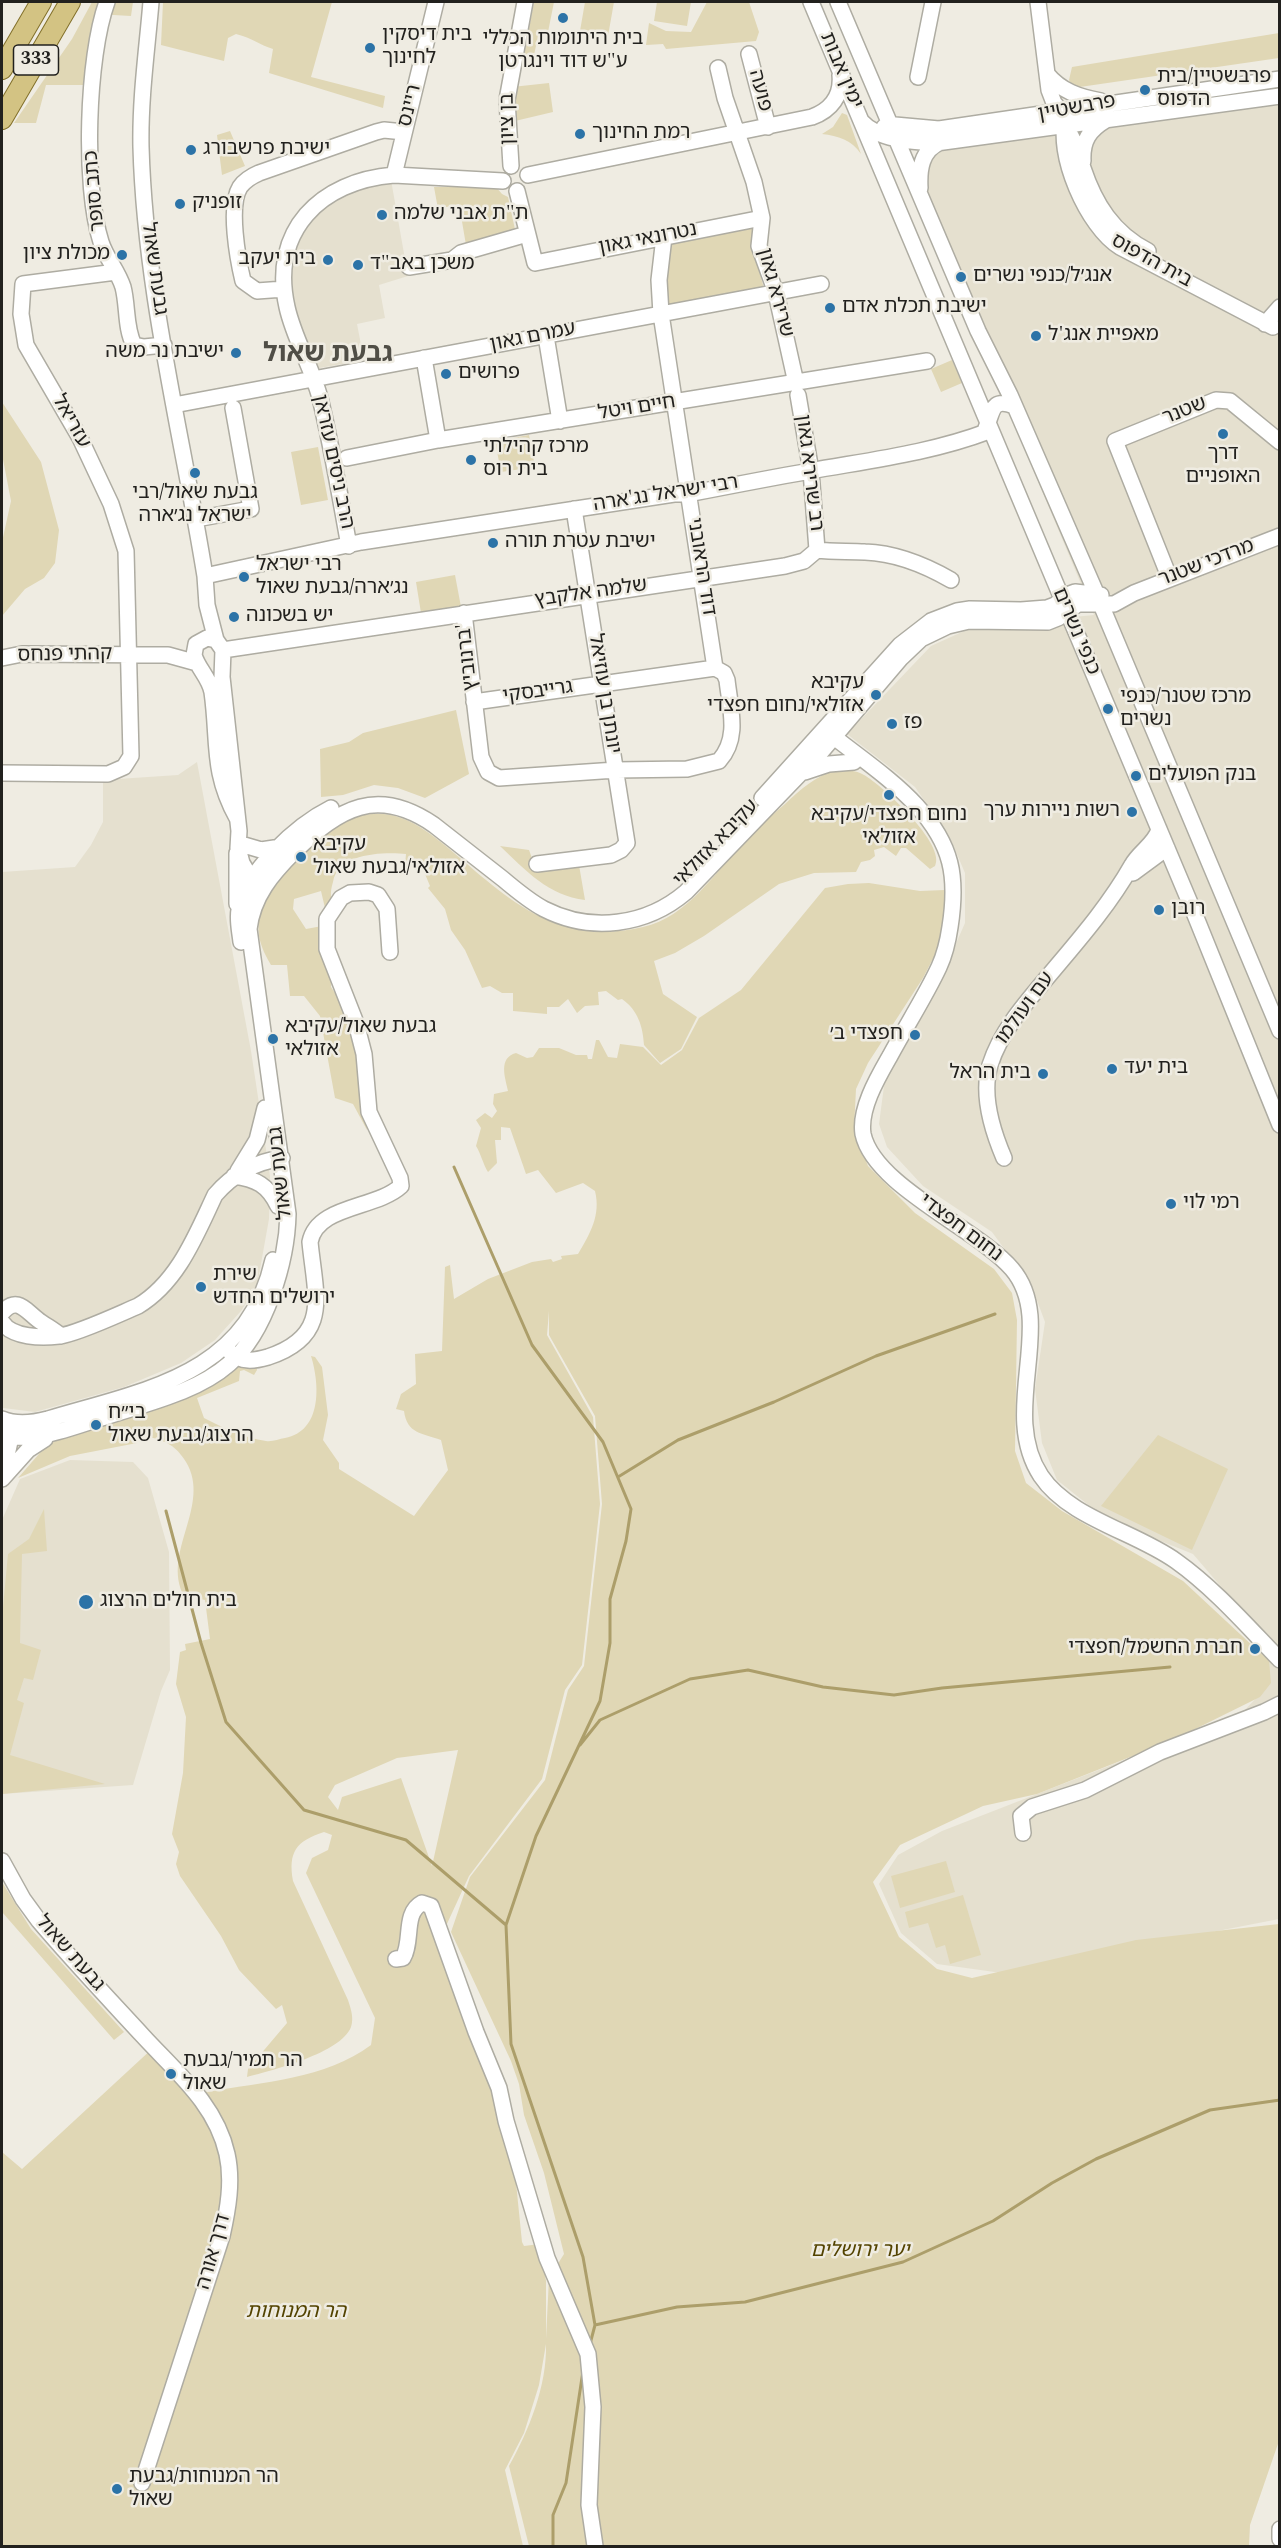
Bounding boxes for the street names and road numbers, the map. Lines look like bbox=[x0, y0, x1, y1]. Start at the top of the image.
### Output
street label: ימין אבות bbox=[813, 29, 867, 113]
road number: 333 bbox=[14, 45, 58, 75]
street label: פועה bbox=[742, 67, 776, 115]
street label: ריינס bbox=[394, 82, 428, 130]
street label: פרבשטיין bbox=[1036, 90, 1118, 128]
street label: בן ציון bbox=[497, 93, 521, 145]
street label: כתב סופר bbox=[80, 149, 112, 233]
street label: נטרונאי גאון bbox=[597, 219, 699, 261]
street label: גבעת שאול bbox=[135, 221, 171, 317]
street label: בית הדפוס bbox=[1106, 230, 1196, 294]
street label: שרירא גאון bbox=[751, 246, 797, 340]
street label: עמרם גאון bbox=[488, 318, 578, 358]
street label: עזריאל bbox=[45, 391, 95, 453]
street label: חיים ויטל bbox=[597, 391, 677, 427]
street label: שטנר bbox=[1160, 392, 1210, 432]
street label: הרב ניסים עזראן bbox=[306, 393, 358, 531]
street label: רב שרירא גאון bbox=[789, 413, 827, 533]
street label: רבי ישראל נג'ארה bbox=[592, 472, 740, 518]
street label: דוד הראובני bbox=[680, 516, 720, 618]
street label: מרדכי שטנר bbox=[1156, 535, 1258, 593]
street label: שלמה אלקבץ bbox=[533, 574, 649, 614]
street label: כנפי נשרים bbox=[1046, 585, 1104, 679]
street label: ברנוביץ' bbox=[454, 622, 484, 692]
street label: יונתן בן עוזיאל bbox=[582, 632, 624, 756]
street label: קהתי פנחס bbox=[17, 643, 113, 669]
street label: גרייבסקי bbox=[501, 676, 575, 710]
street label: עקיבא אזולאי bbox=[669, 795, 765, 893]
street label: עם ועולמו bbox=[992, 968, 1060, 1050]
street label: גבעת שאול bbox=[265, 1125, 299, 1221]
street label: נחום חפצדי bbox=[914, 1190, 1006, 1268]
street label: גבעת שאול bbox=[29, 1911, 109, 1997]
street label: דרך אורה bbox=[193, 2211, 237, 2293]

